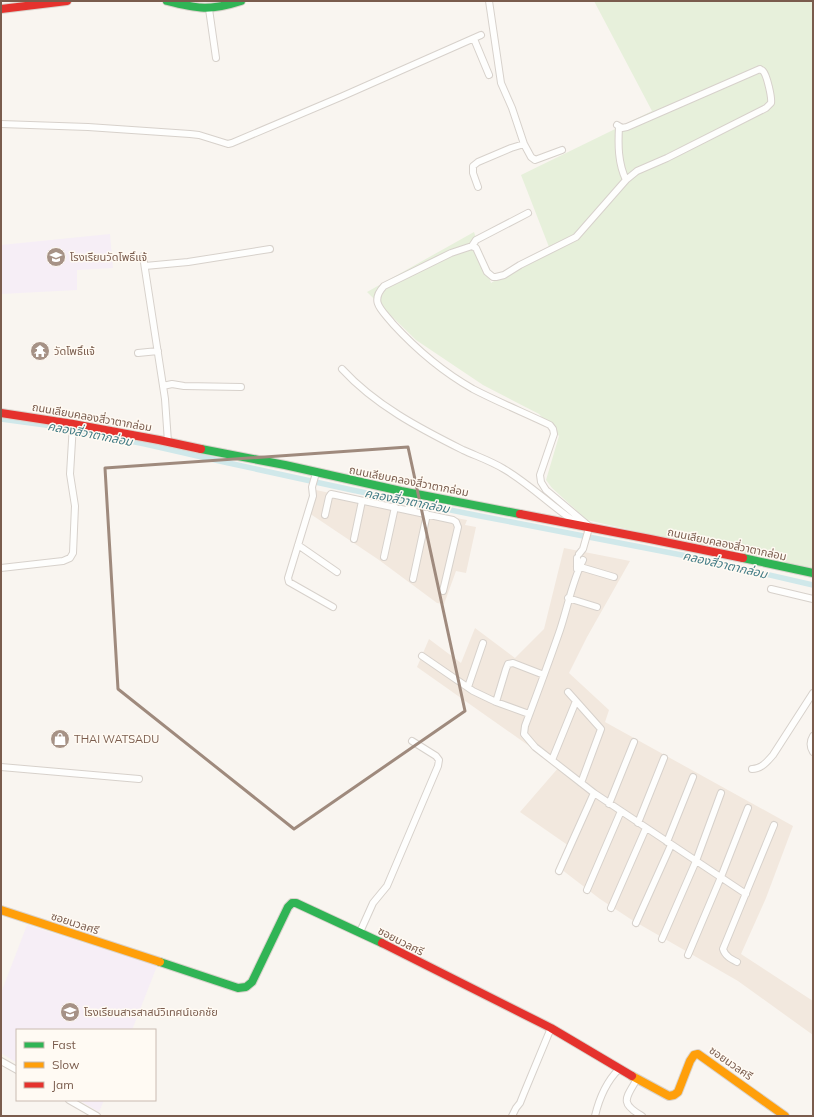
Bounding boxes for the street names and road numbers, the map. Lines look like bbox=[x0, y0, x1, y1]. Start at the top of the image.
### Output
street label: ถนนเลียบคลองสี่วาตากล่อม bbox=[31, 400, 153, 434]
street label: ถนนเลียบคลองสี่วาตากล่อม bbox=[348, 463, 470, 499]
street label: ถนนเลียบคลองสี่วาตากล่อม bbox=[666, 525, 788, 563]
street label: ซอยนวลศรี bbox=[49, 909, 101, 937]
street label: ซอยนวลศรี bbox=[376, 923, 427, 959]
street label: ซอยนวลศรี bbox=[707, 1043, 756, 1083]

